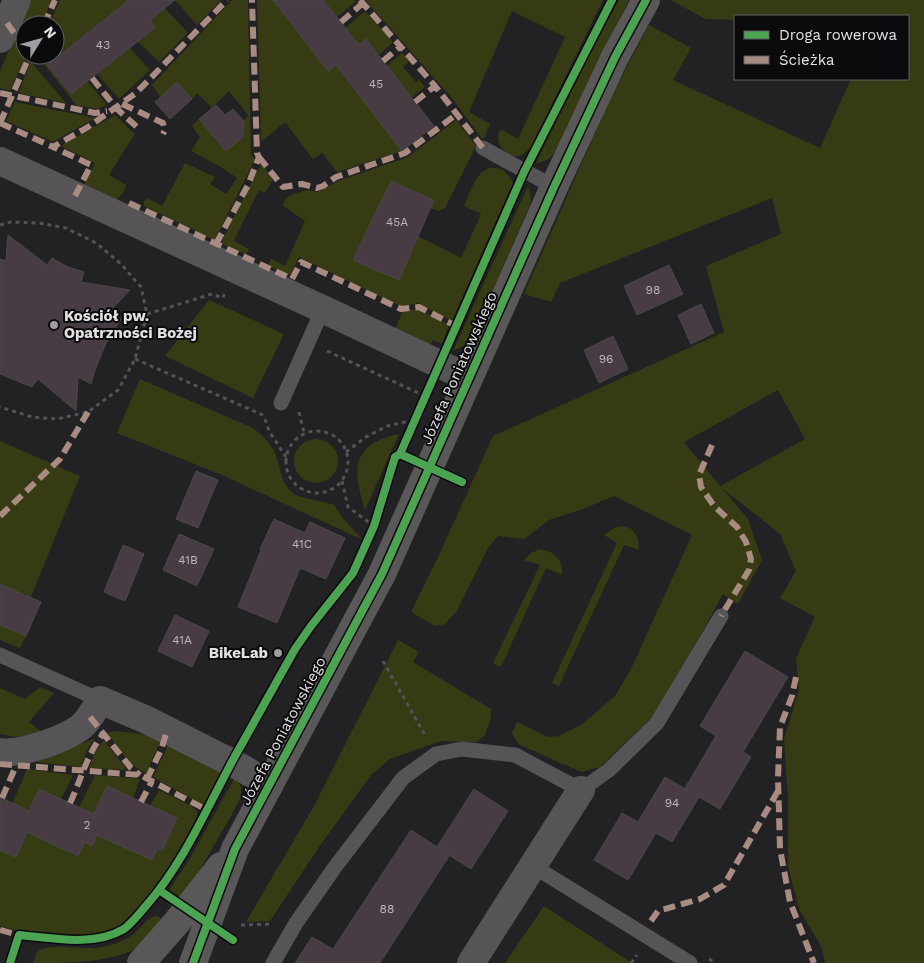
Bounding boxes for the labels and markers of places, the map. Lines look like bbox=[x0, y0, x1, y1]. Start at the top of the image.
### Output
place label: Kościół pw. Opatrzności Bożej bbox=[64, 307, 197, 342]
marker: Kościół pw. Opatrzności Bożej bbox=[48, 319, 60, 331]
place label: BikeLab bbox=[209, 644, 268, 662]
marker: BikeLab bbox=[272, 647, 284, 659]

